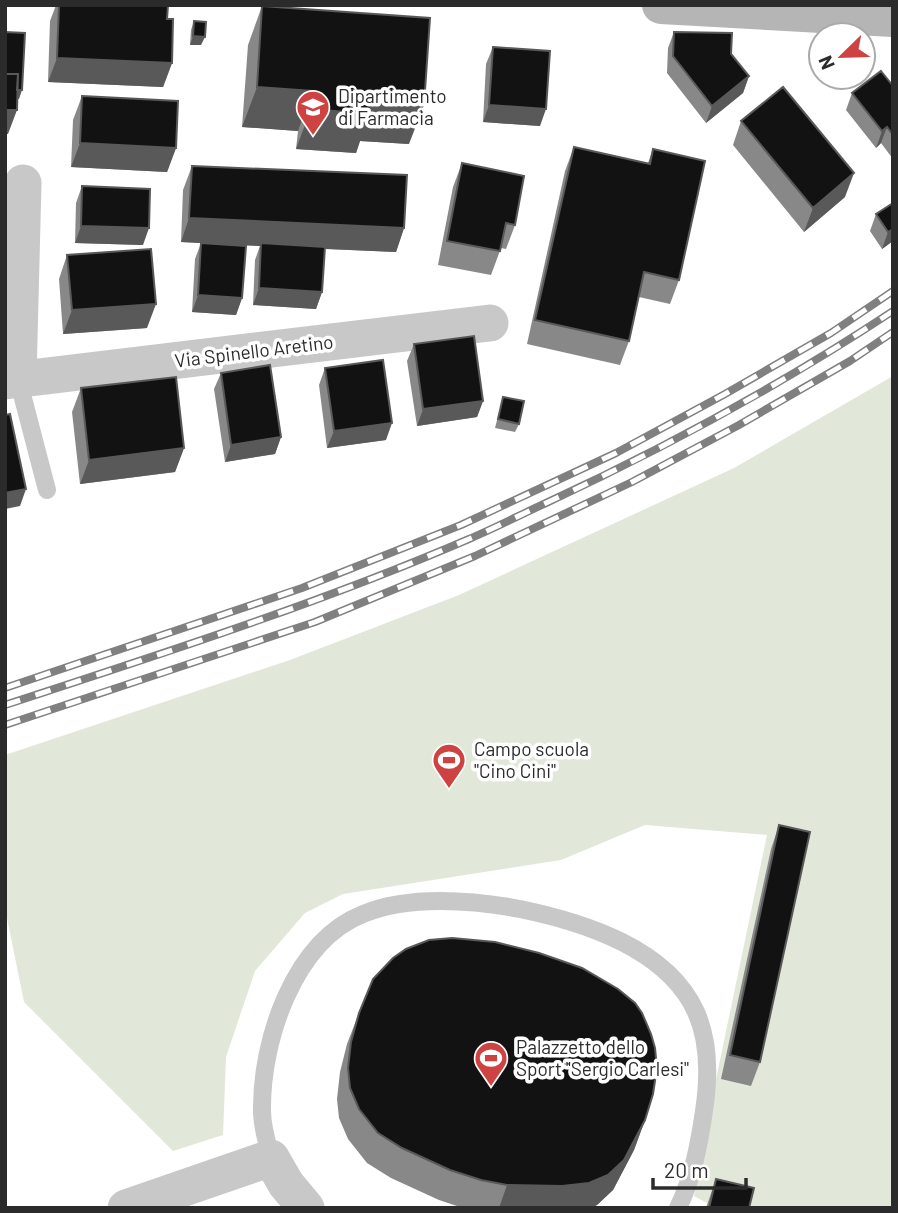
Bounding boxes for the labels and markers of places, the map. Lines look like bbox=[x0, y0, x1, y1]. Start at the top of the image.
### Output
place label: Dipartimento di Farmacia bbox=[338, 84, 447, 129]
school or university icon: Dipartimento di Farmacia bbox=[294, 88, 332, 137]
place label: Campo scuola "Cino Cini" bbox=[474, 737, 589, 782]
sports icon: Campo scuola "Cino Cini" bbox=[430, 741, 468, 790]
place label: Palazzetto dello Sport "Sergio Carlesi" bbox=[516, 1035, 689, 1080]
sports icon: Palazzetto dello Sport "Sergio Carlesi" bbox=[472, 1039, 510, 1088]

